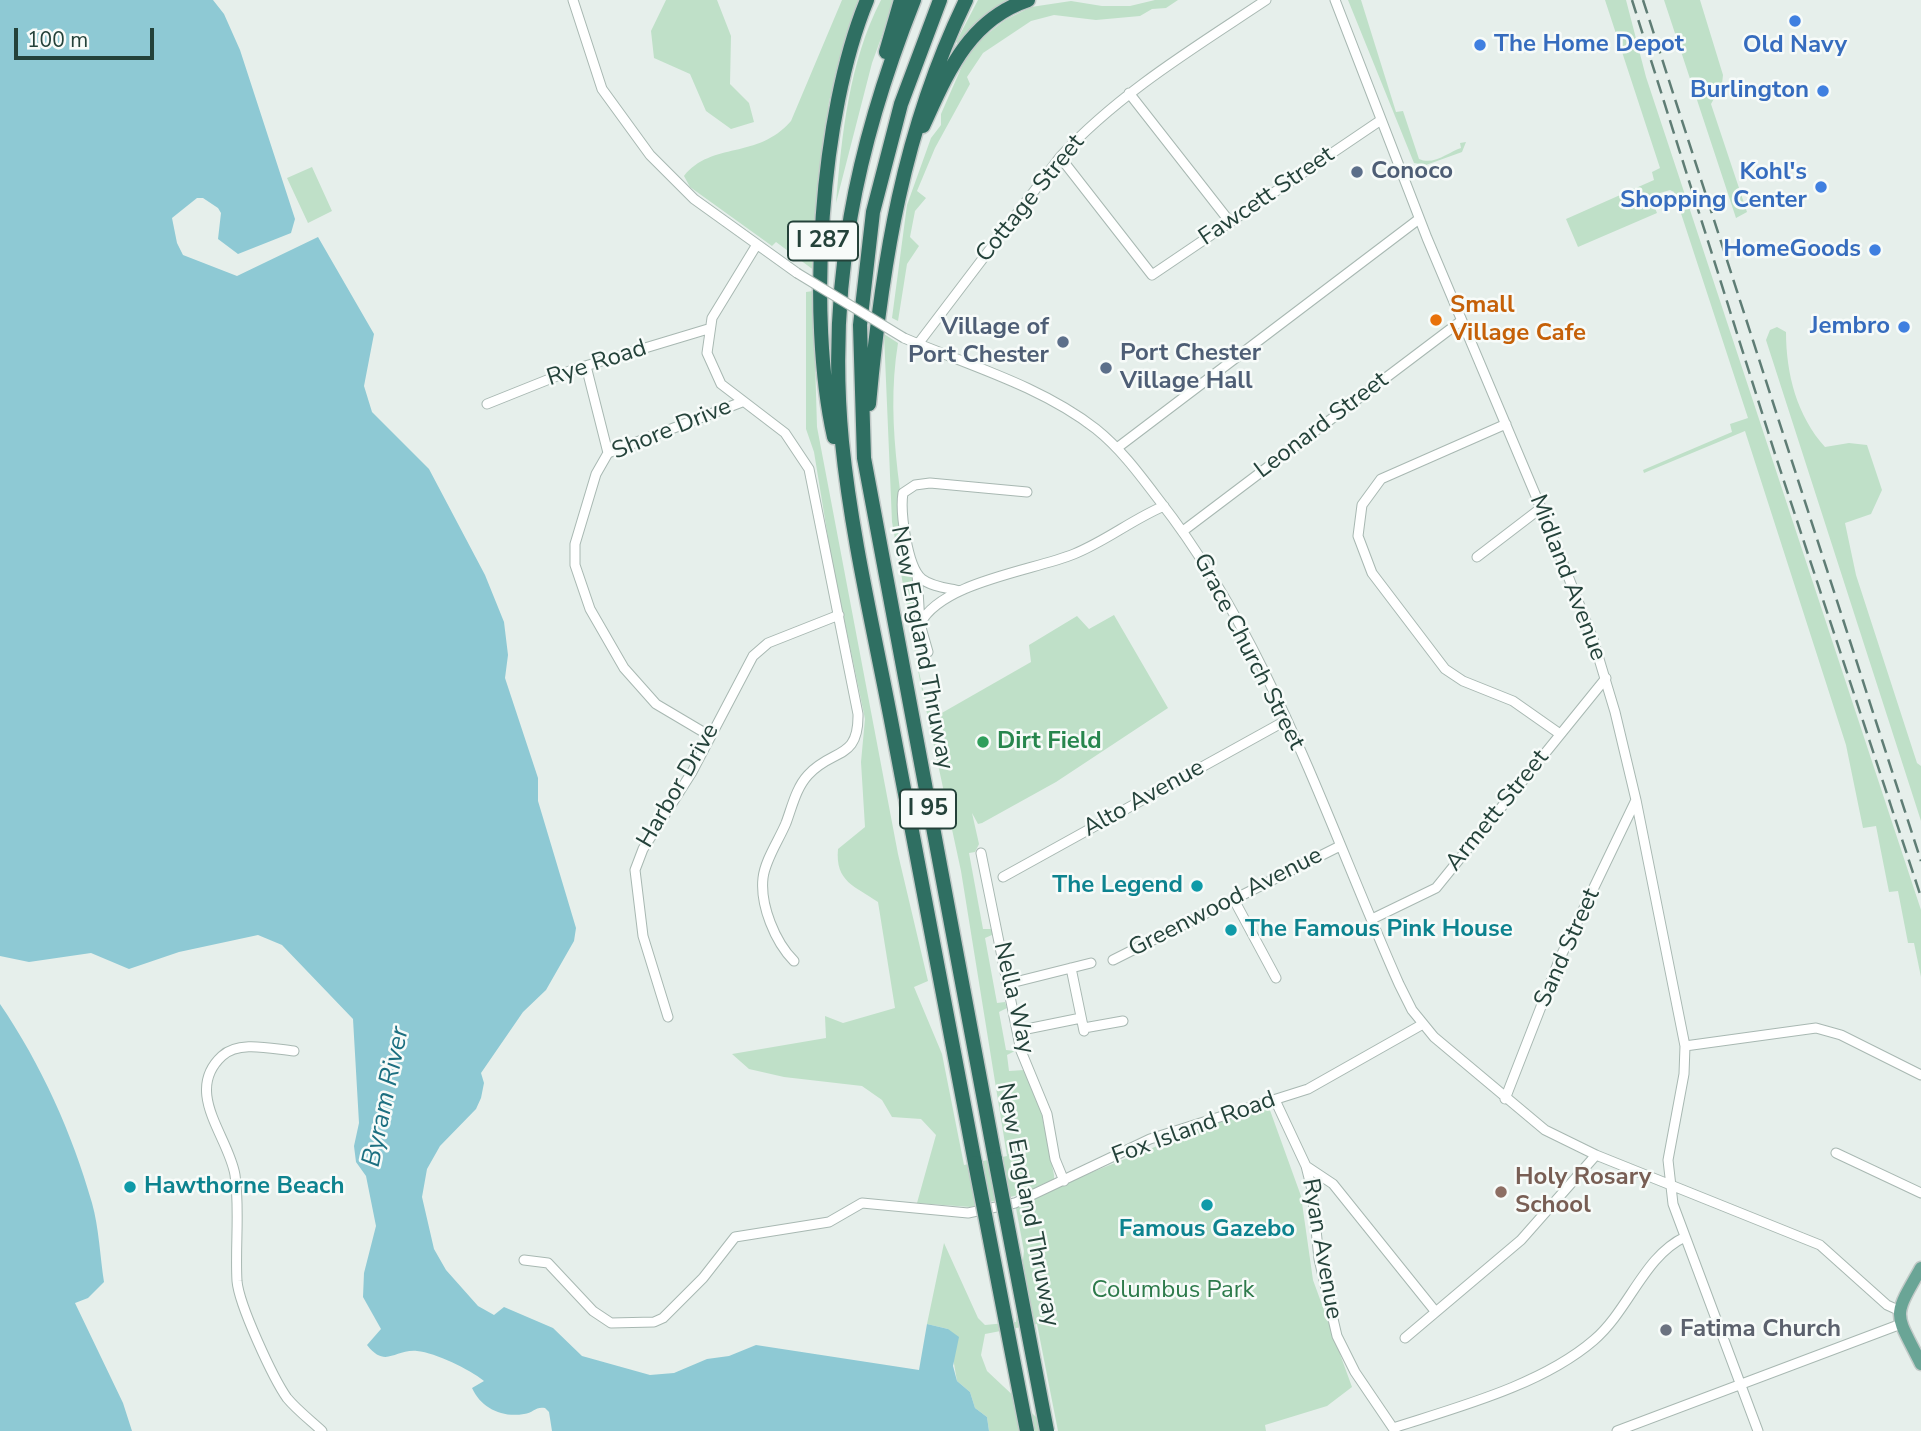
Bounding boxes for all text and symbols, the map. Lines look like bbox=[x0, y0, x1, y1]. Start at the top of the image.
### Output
marker: Old Navy bbox=[1787, 13, 1803, 29]
scale bar bbox=[18, 14, 158, 58]
text: 100 m bbox=[27, 26, 88, 54]
place label: The Home Depot bbox=[1494, 31, 1684, 59]
place label: Old Navy bbox=[1743, 32, 1847, 60]
marker: The Home Depot bbox=[1472, 37, 1488, 53]
place label: Burlington bbox=[1690, 77, 1809, 105]
marker: Burlington bbox=[1815, 83, 1831, 99]
street label: Cottage Street bbox=[971, 129, 1091, 269]
street label: Fawcett Street bbox=[1194, 141, 1340, 253]
place label: Conoco bbox=[1371, 158, 1453, 186]
place label: Kohl's Shopping Center bbox=[1620, 159, 1807, 215]
marker: Conoco bbox=[1349, 164, 1365, 180]
marker: Kohl's Shopping Center bbox=[1813, 179, 1829, 195]
road number: I 287 bbox=[788, 222, 858, 260]
place label: HomeGoods bbox=[1723, 236, 1861, 264]
marker: HomeGoods bbox=[1867, 242, 1883, 258]
place label: Small Village Cafe bbox=[1450, 292, 1586, 348]
marker: Small Village Cafe bbox=[1428, 312, 1444, 328]
place label: Jembro bbox=[1810, 313, 1890, 341]
place label: Village of Port Chester bbox=[908, 314, 1049, 370]
marker: Jembro bbox=[1896, 319, 1912, 335]
street label: Rye Road bbox=[544, 334, 650, 394]
marker: Village of Port Chester bbox=[1055, 334, 1071, 350]
place label: Port Chester Village Hall bbox=[1120, 340, 1261, 396]
marker: Port Chester Village Hall bbox=[1098, 360, 1114, 376]
street label: Leonard Street bbox=[1250, 367, 1394, 485]
street label: Shore Drive bbox=[608, 393, 736, 467]
street label: Midland Avenue bbox=[1522, 491, 1612, 665]
street label: New England Thruway bbox=[883, 524, 959, 772]
street label: Grace Church Street bbox=[1186, 549, 1310, 755]
street label: Harbor Drive bbox=[632, 719, 726, 853]
place label: Dirt Field bbox=[997, 728, 1102, 756]
marker: Dirt Field bbox=[975, 734, 991, 750]
street label: Armett Street bbox=[1440, 745, 1556, 877]
street label: Alto Avenue bbox=[1078, 754, 1210, 844]
road number: I 95 bbox=[900, 790, 956, 828]
street label: Greenwood Avenue bbox=[1124, 842, 1328, 964]
place label: The Legend bbox=[1052, 872, 1183, 900]
marker: The Legend bbox=[1189, 878, 1205, 894]
street label: Sand Street bbox=[1529, 884, 1607, 1012]
place label: The Famous Pink House bbox=[1245, 916, 1513, 944]
marker: The Famous Pink House bbox=[1223, 922, 1239, 938]
street label: Nella Way bbox=[986, 939, 1040, 1057]
water label: Byram River bbox=[357, 1024, 417, 1170]
street label: New England Thruway bbox=[989, 1081, 1065, 1329]
street label: Fox Island Road bbox=[1108, 1086, 1280, 1172]
place label: Holy Rosary School bbox=[1515, 1164, 1651, 1220]
place label: Hawthorne Beach bbox=[144, 1173, 344, 1201]
street label: Ryan Avenue bbox=[1294, 1176, 1348, 1322]
marker: Hawthorne Beach bbox=[122, 1179, 138, 1195]
marker: Holy Rosary School bbox=[1493, 1184, 1509, 1200]
marker: Famous Gazebo bbox=[1199, 1197, 1215, 1213]
place label: Famous Gazebo bbox=[1119, 1216, 1295, 1244]
park label: Columbus Park bbox=[1092, 1277, 1254, 1305]
place label: Fatima Church bbox=[1680, 1316, 1841, 1344]
marker: Fatima Church bbox=[1658, 1322, 1674, 1338]

